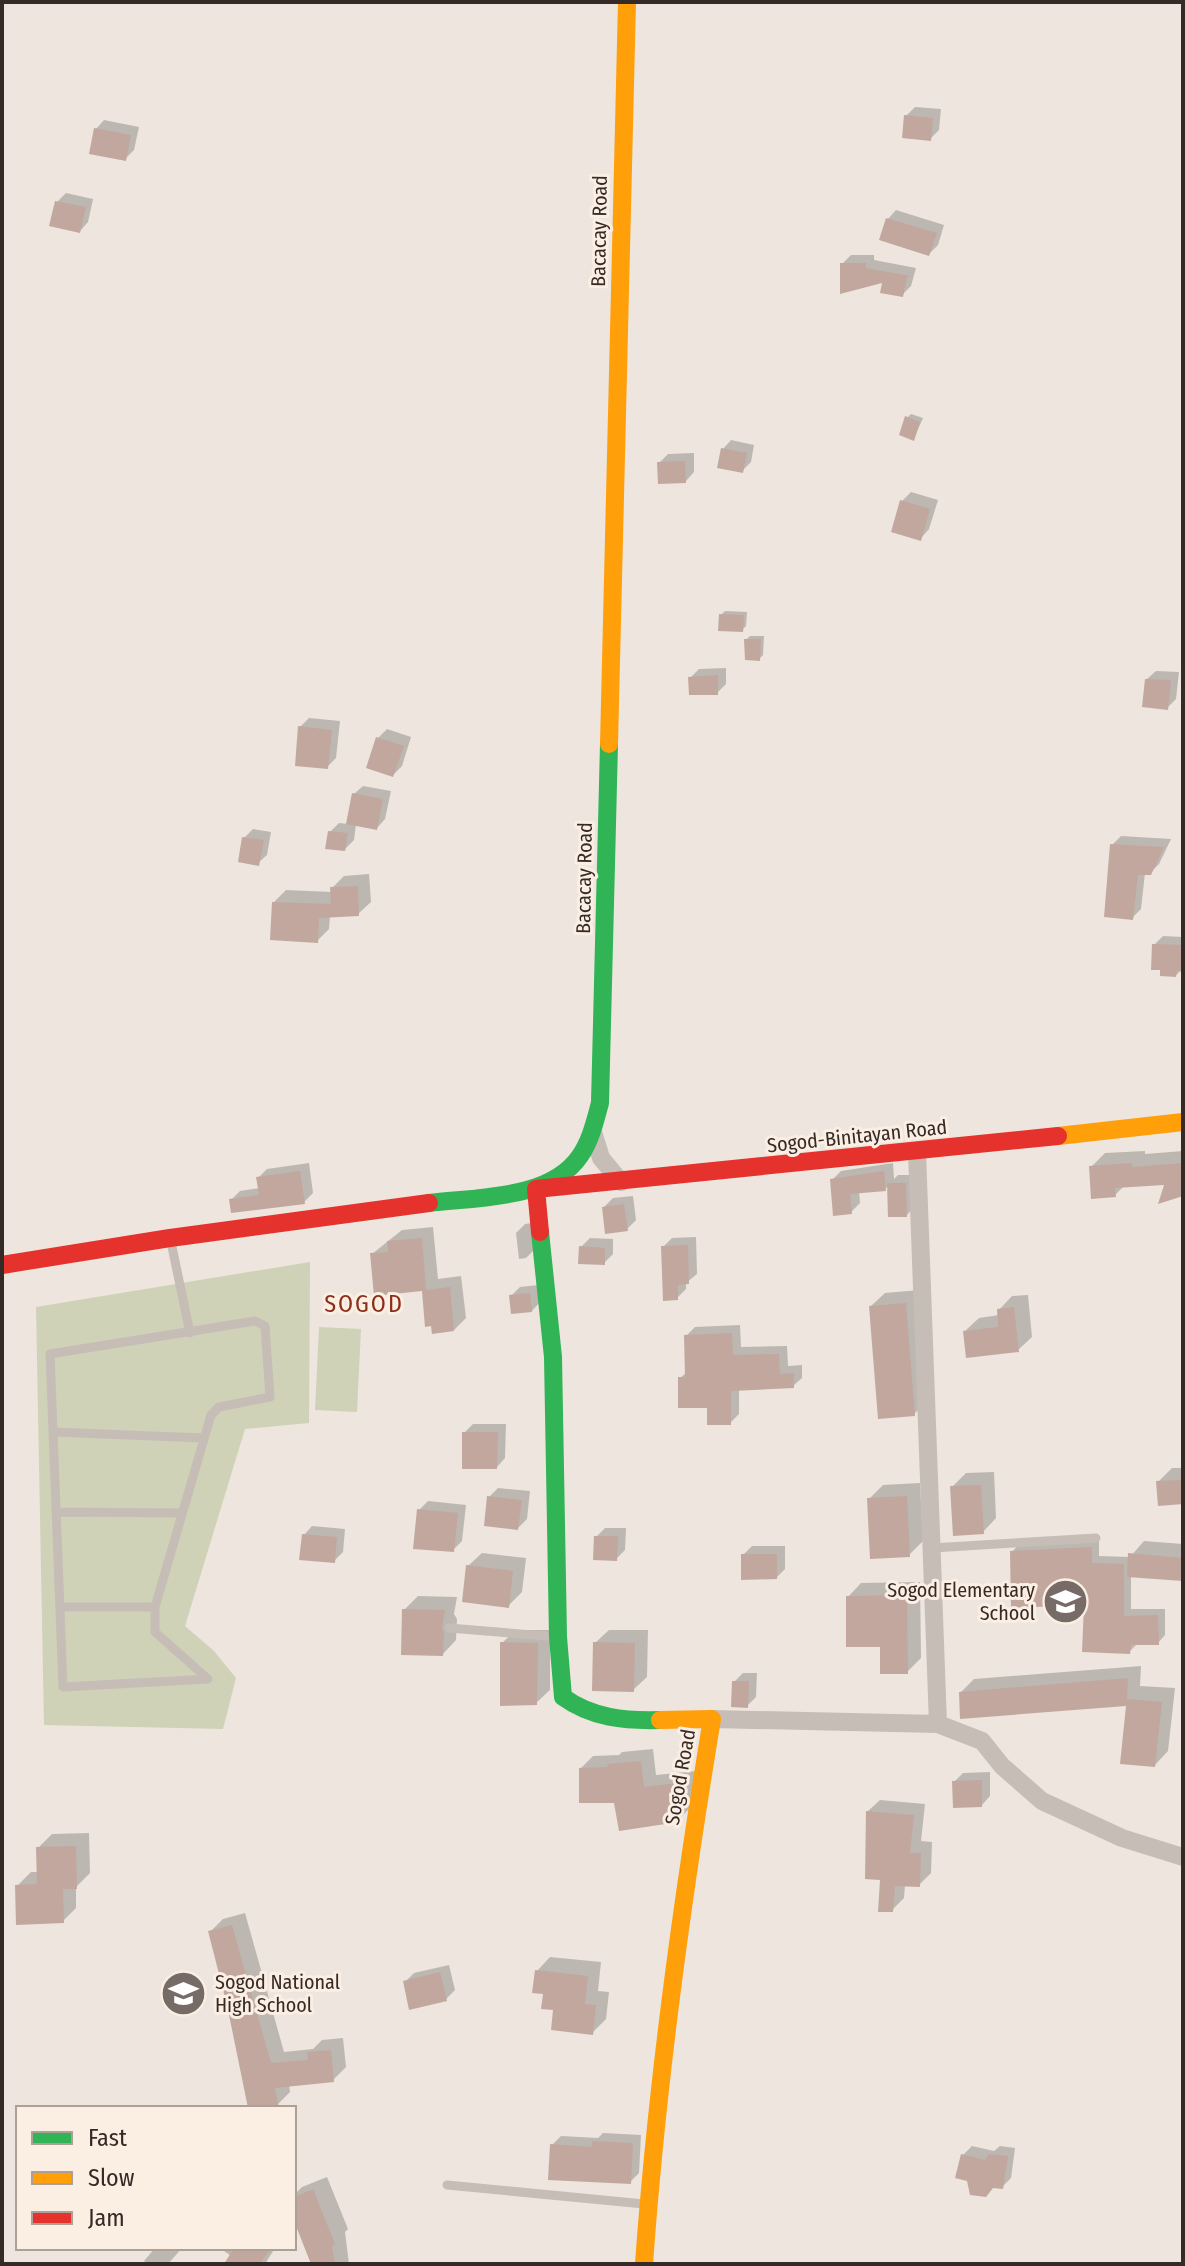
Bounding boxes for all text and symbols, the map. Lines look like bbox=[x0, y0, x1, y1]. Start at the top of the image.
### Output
street label: Bacacay Road bbox=[586, 175, 612, 287]
street label: Bacacay Road bbox=[571, 822, 597, 934]
street label: Sogod-Binitayan Road bbox=[766, 1115, 948, 1157]
district label: SOGOD bbox=[324, 1290, 404, 1318]
place label: Sogod Elementary School bbox=[887, 1578, 1035, 1625]
school or university icon: Sogod Elementary School bbox=[1042, 1578, 1090, 1626]
street label: Sogod Road bbox=[660, 1727, 700, 1827]
school or university icon: Sogod National High School bbox=[160, 1970, 208, 2018]
place label: Sogod National High School bbox=[215, 1970, 340, 2017]
legend bbox=[16, 2106, 296, 2250]
text: Fast bbox=[88, 2124, 127, 2152]
text: Slow bbox=[88, 2164, 135, 2192]
text: Jam bbox=[88, 2204, 125, 2232]

